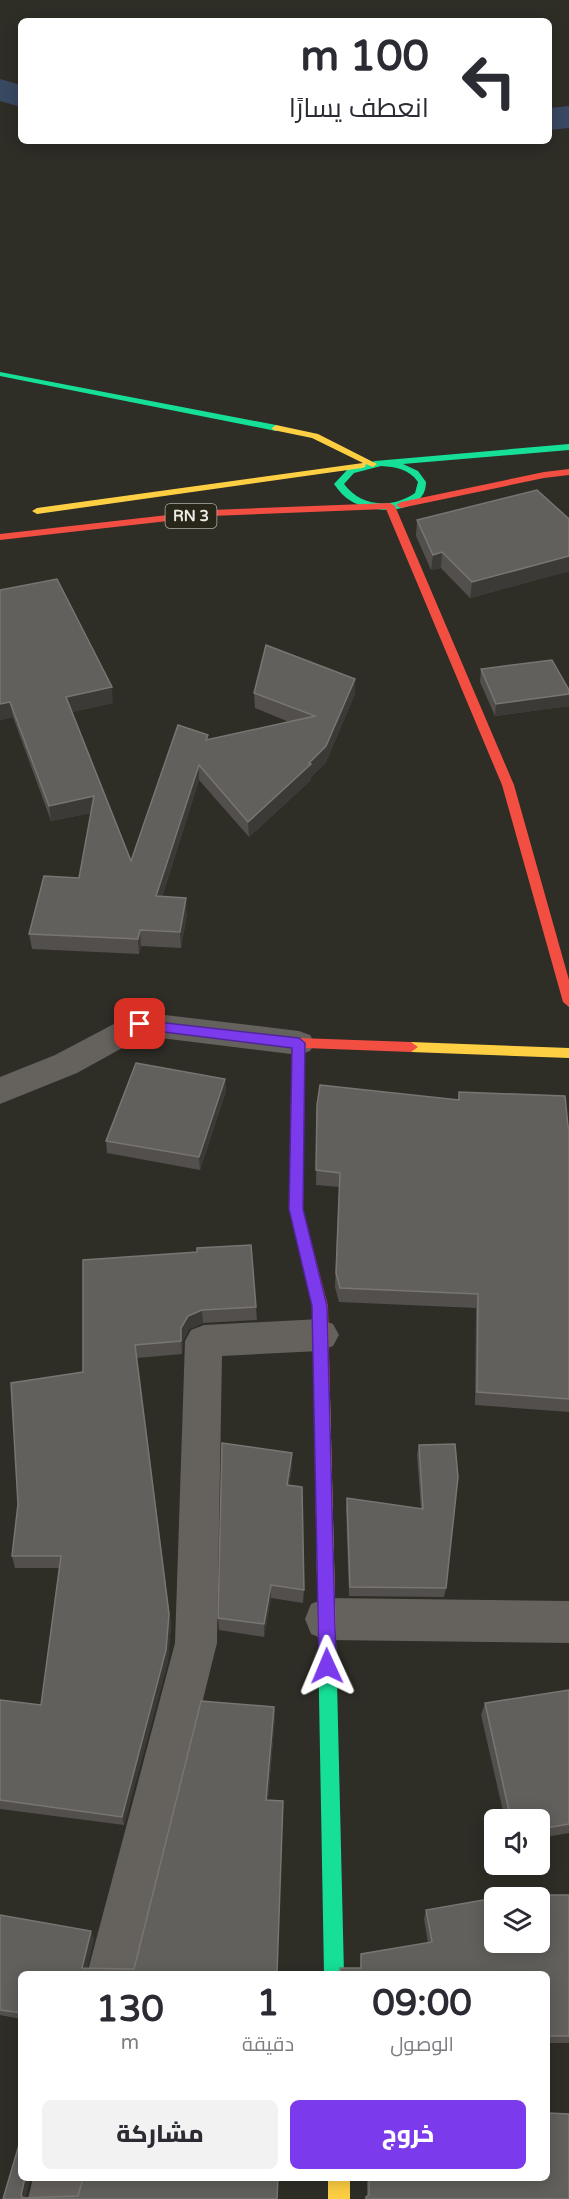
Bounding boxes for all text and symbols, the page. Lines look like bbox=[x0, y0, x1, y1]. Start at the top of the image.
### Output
text: 100 m bbox=[300, 31, 429, 82]
icon: left bbox=[450, 42, 528, 120]
text: انعطف يسارًا bbox=[289, 92, 429, 125]
road number: RN 3 bbox=[166, 504, 216, 528]
pin bbox=[114, 998, 165, 1049]
icon: arrive bbox=[123, 1007, 156, 1040]
position arrow bbox=[295, 1634, 359, 1698]
map controls bbox=[484, 1809, 550, 1953]
button: sound bbox=[484, 1809, 550, 1875]
button: layers bbox=[484, 1887, 550, 1953]
text: 1 bbox=[257, 1982, 279, 2025]
text: 09:00 bbox=[372, 1982, 472, 2025]
text: 130 bbox=[96, 1988, 164, 2031]
text: m bbox=[121, 2031, 139, 2055]
text: دقيقة bbox=[242, 2033, 294, 2057]
text: الوصول bbox=[390, 2033, 454, 2057]
button: مشاركة bbox=[42, 2100, 278, 2169]
button: خروج bbox=[290, 2100, 526, 2169]

